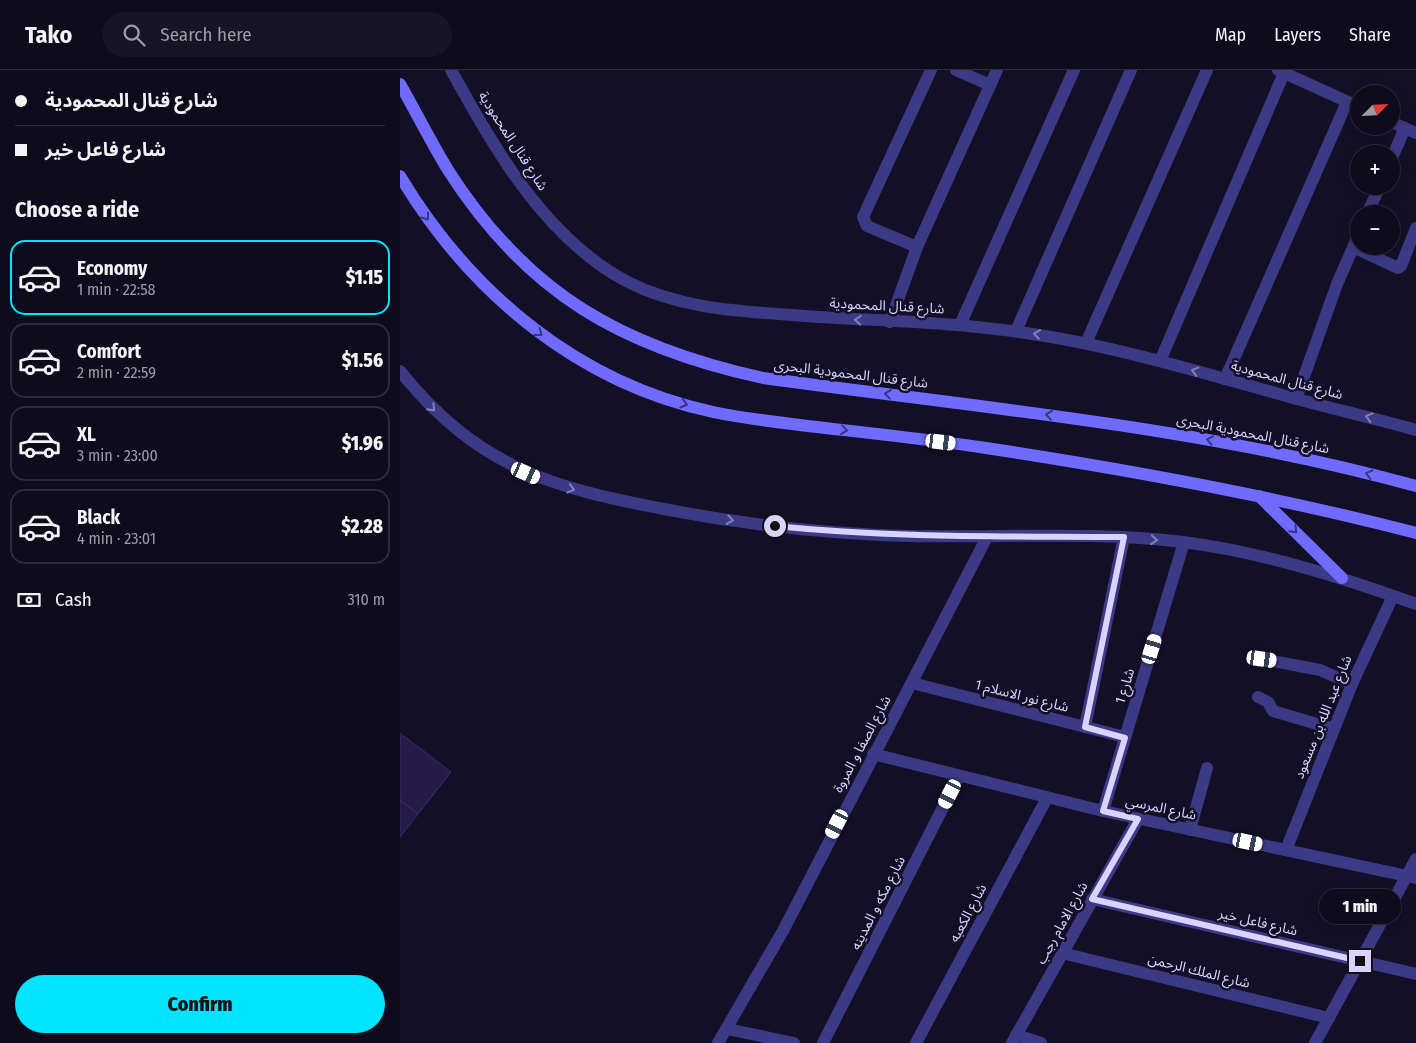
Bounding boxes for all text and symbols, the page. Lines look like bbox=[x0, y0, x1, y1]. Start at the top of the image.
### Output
search box bbox=[102, 12, 452, 57]
text: Tako bbox=[25, 21, 72, 49]
icon: search bbox=[120, 21, 148, 49]
text: Search here bbox=[160, 23, 252, 46]
text: Map bbox=[1215, 24, 1246, 46]
text: Layers bbox=[1274, 24, 1321, 46]
text: Share bbox=[1349, 24, 1391, 46]
north arrow bbox=[1350, 85, 1400, 135]
map controls bbox=[1350, 85, 1400, 255]
street label: شارع قنال المحمودية bbox=[473, 88, 551, 195]
text: شارع قنال المحمودية bbox=[45, 89, 218, 112]
text: شارع فاعل خير bbox=[45, 138, 166, 161]
button: + bbox=[1350, 145, 1400, 195]
text: Choose a ride bbox=[15, 196, 139, 223]
button: − bbox=[1350, 205, 1400, 255]
one-way arrow bbox=[420, 211, 429, 220]
icon: car bbox=[17, 255, 62, 300]
text: Economy bbox=[77, 257, 147, 280]
text: $1.15 bbox=[346, 266, 383, 289]
text: 1 min · 22:58 bbox=[77, 280, 156, 299]
street label: شارع قنال المحمودية bbox=[829, 294, 945, 319]
one-way arrow bbox=[853, 315, 861, 326]
one-way arrow bbox=[533, 327, 543, 336]
one-way arrow bbox=[1032, 330, 1041, 340]
icon: car bbox=[17, 338, 62, 383]
text: Comfort bbox=[77, 340, 141, 363]
text: $1.56 bbox=[342, 349, 383, 372]
street label: شارع قنال المحمودية البحرى bbox=[773, 356, 929, 394]
street label: شارع قنال المحمودية bbox=[1229, 357, 1345, 405]
text: 2 min · 22:59 bbox=[77, 363, 156, 382]
one-way arrow bbox=[1192, 366, 1200, 376]
one-way arrow bbox=[884, 389, 892, 400]
one-way arrow bbox=[679, 399, 687, 409]
one-way arrow bbox=[426, 402, 435, 411]
one-way arrow bbox=[1045, 410, 1053, 421]
street label: شارع قنال المحمودية البحرى bbox=[1175, 411, 1331, 459]
one-way arrow bbox=[1365, 412, 1374, 423]
icon: car bbox=[17, 421, 62, 466]
text: XL bbox=[77, 423, 96, 446]
one-way arrow bbox=[840, 424, 848, 435]
text: $1.96 bbox=[342, 432, 383, 455]
car bbox=[925, 433, 956, 451]
one-way arrow bbox=[1206, 435, 1214, 445]
text: 3 min · 23:00 bbox=[77, 446, 158, 465]
car bbox=[509, 460, 542, 486]
one-way arrow bbox=[1364, 469, 1373, 480]
one-way arrow bbox=[566, 483, 575, 493]
icon: car bbox=[17, 504, 62, 549]
text: Black bbox=[77, 506, 120, 529]
text: $2.28 bbox=[341, 515, 383, 538]
one-way arrow bbox=[726, 515, 735, 525]
route start bbox=[764, 515, 786, 537]
one-way arrow bbox=[1288, 524, 1297, 533]
text: 4 min · 23:01 bbox=[77, 529, 156, 548]
one-way arrow bbox=[1151, 534, 1159, 545]
icon: cash bbox=[15, 586, 43, 614]
text: Cash bbox=[55, 588, 92, 611]
text: 310 m bbox=[348, 590, 385, 609]
car bbox=[1140, 632, 1163, 666]
car bbox=[1246, 649, 1277, 669]
street label: شارع عبد الله بن مسعود bbox=[1290, 653, 1357, 782]
street label: شارع 1 bbox=[1112, 666, 1140, 706]
street label: شارع نور الاسلام 1 bbox=[973, 676, 1071, 718]
street label: شارع الصفا و المروة bbox=[829, 693, 896, 796]
car bbox=[936, 777, 963, 811]
street label: شارع المرسي bbox=[1124, 792, 1198, 826]
car bbox=[823, 807, 850, 841]
car bbox=[1231, 832, 1264, 852]
street label: شارع مكه و المدينه bbox=[847, 853, 911, 954]
street label: شارع الامام رجب bbox=[1032, 879, 1093, 968]
street label: شارع الكعبه bbox=[946, 881, 992, 946]
callout: 1 min bbox=[1319, 888, 1401, 924]
text: 1 min bbox=[1343, 897, 1377, 916]
street label: شارع فاعل خير bbox=[1215, 904, 1299, 941]
street label: شارع الملك الرحمن bbox=[1146, 950, 1252, 994]
route end bbox=[1349, 950, 1371, 972]
button: Confirm bbox=[15, 975, 385, 1033]

